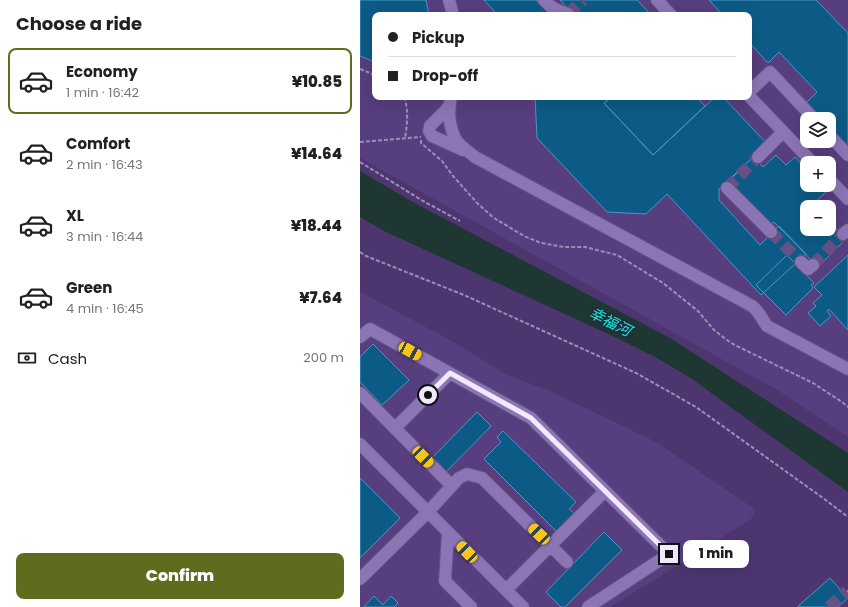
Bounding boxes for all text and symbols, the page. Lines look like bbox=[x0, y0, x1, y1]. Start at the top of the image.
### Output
text: Choose a ride bbox=[16, 11, 142, 36]
text: Pickup bbox=[412, 27, 464, 48]
text: Economy bbox=[66, 61, 138, 82]
icon: car bbox=[18, 63, 54, 99]
text: Drop-off bbox=[412, 65, 478, 86]
text: ¥10.85 bbox=[292, 71, 342, 92]
text: 1 min · 16:42 bbox=[66, 83, 139, 102]
map controls bbox=[800, 112, 836, 236]
button: layers bbox=[800, 112, 836, 148]
text: Comfort bbox=[66, 133, 130, 154]
icon: car bbox=[18, 135, 54, 171]
text: ¥14.64 bbox=[291, 143, 342, 164]
text: 2 min · 16:43 bbox=[66, 155, 143, 174]
button: + bbox=[800, 156, 836, 192]
button: − bbox=[800, 200, 836, 236]
text: XL bbox=[66, 205, 84, 226]
icon: car bbox=[18, 207, 54, 243]
text: ¥18.44 bbox=[291, 215, 342, 236]
text: 3 min · 16:44 bbox=[66, 227, 143, 246]
text: Green bbox=[66, 277, 112, 298]
icon: car bbox=[18, 279, 54, 315]
text: ¥7.64 bbox=[299, 287, 342, 308]
text: 4 min · 16:45 bbox=[66, 299, 144, 318]
water label: 幸福河 bbox=[585, 302, 638, 342]
car bbox=[397, 340, 423, 362]
icon: cash bbox=[16, 347, 38, 369]
text: Cash bbox=[48, 348, 87, 369]
text: 200 m bbox=[303, 348, 344, 367]
route start bbox=[419, 386, 437, 404]
car bbox=[410, 444, 436, 470]
car bbox=[526, 521, 552, 547]
car bbox=[454, 539, 480, 565]
callout: 1 min bbox=[683, 540, 749, 568]
text: 1 min bbox=[699, 544, 733, 563]
route end bbox=[660, 545, 678, 563]
button: Confirm bbox=[16, 553, 344, 599]

